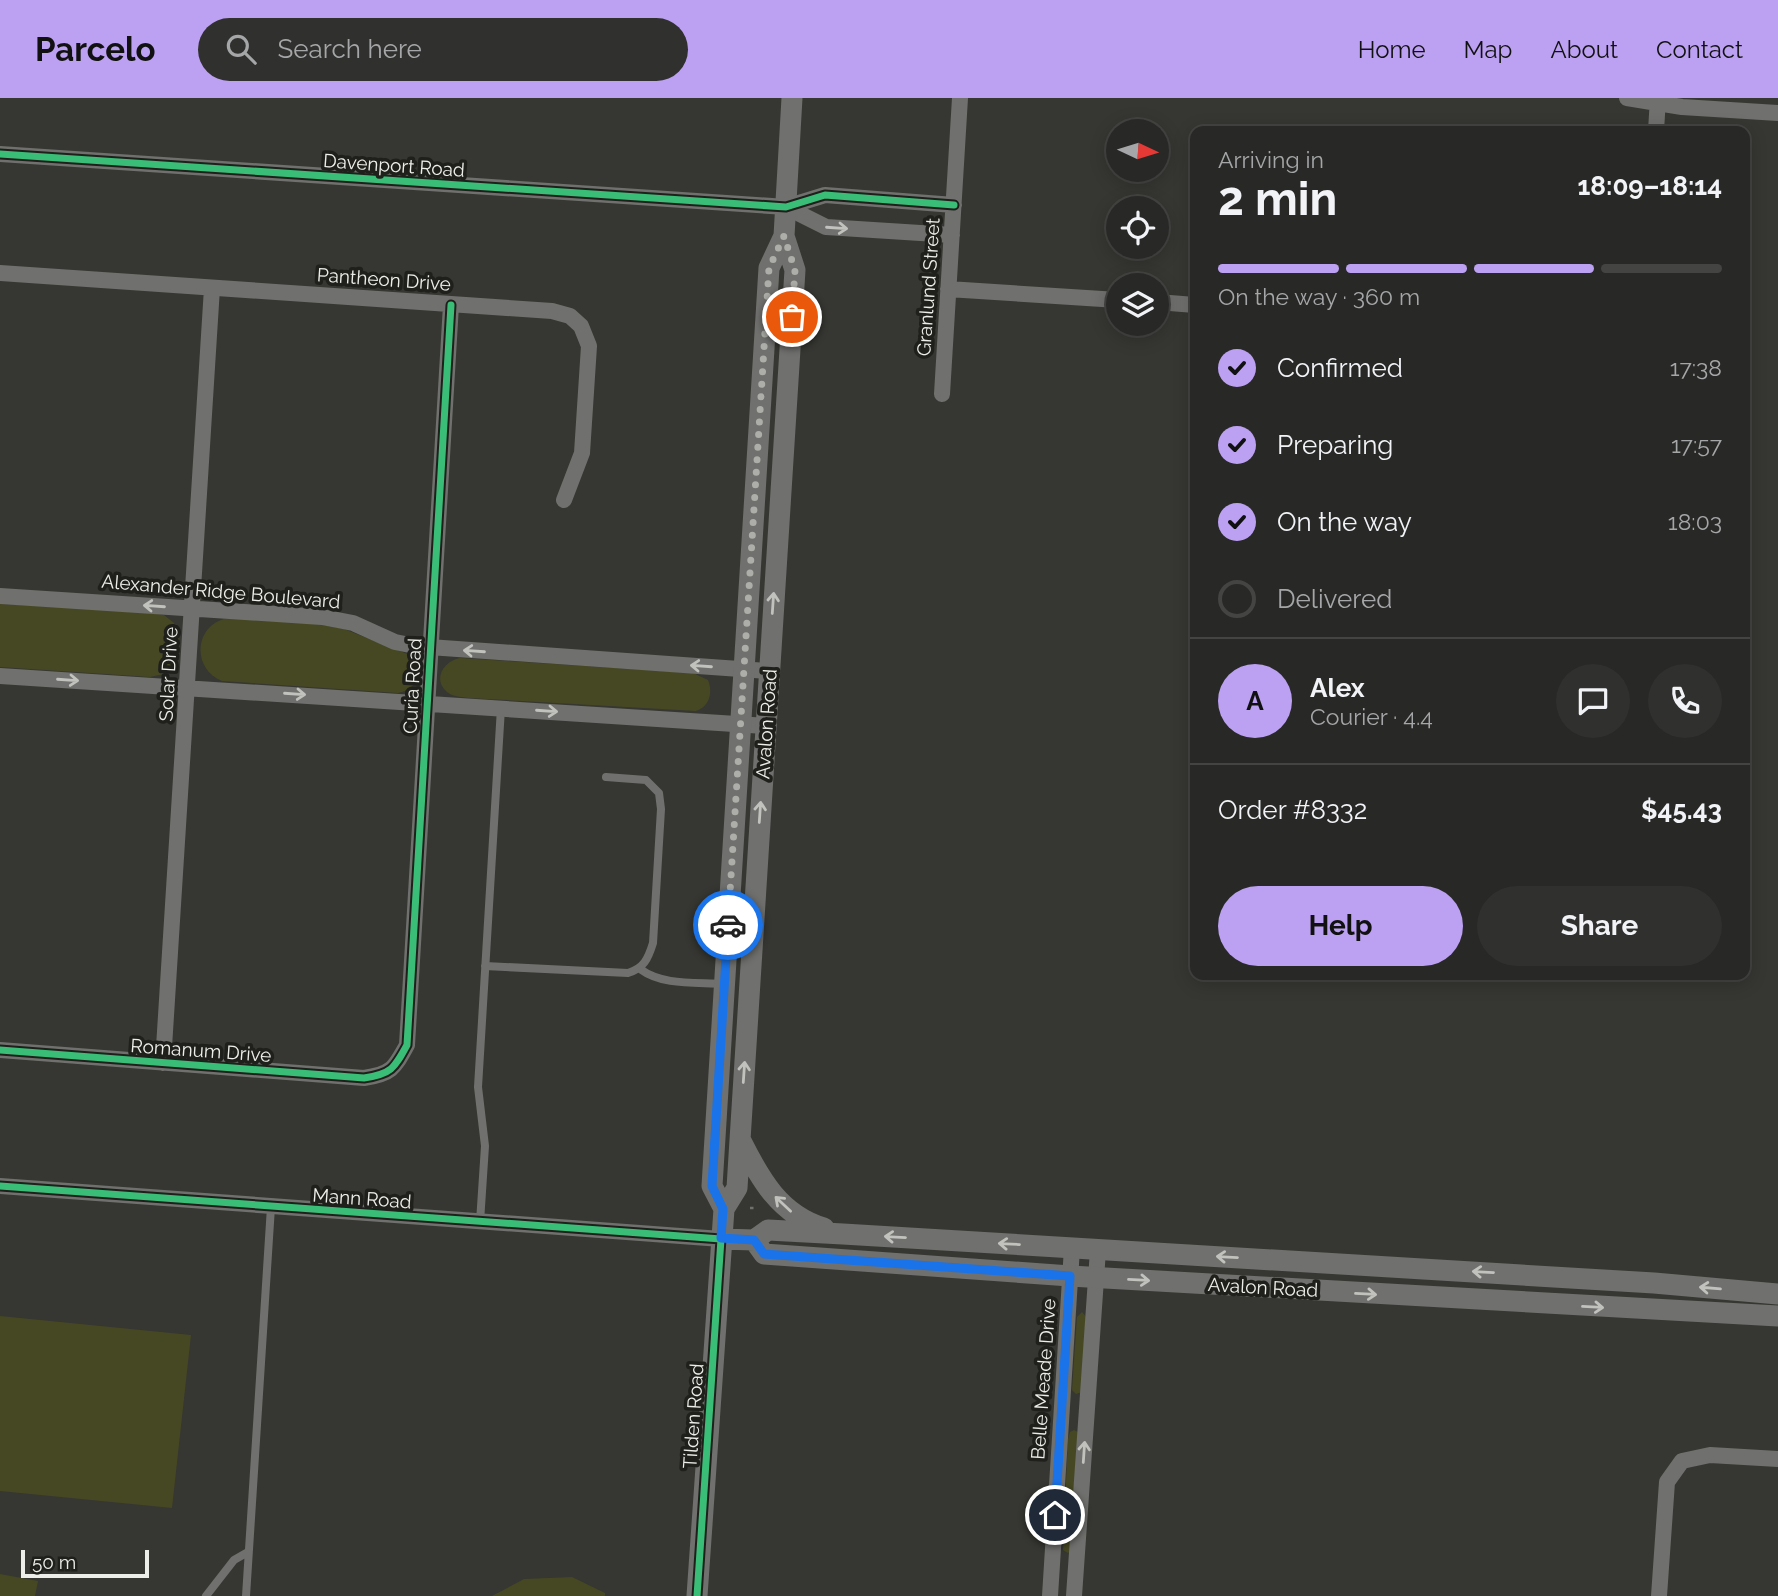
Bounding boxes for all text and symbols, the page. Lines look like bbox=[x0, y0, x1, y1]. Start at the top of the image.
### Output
search box bbox=[198, 18, 688, 81]
text: Parcelo bbox=[35, 30, 156, 69]
icon: search bbox=[222, 30, 260, 68]
text: Search here bbox=[278, 34, 422, 64]
text: Home bbox=[1358, 35, 1426, 64]
text: Map bbox=[1464, 35, 1512, 64]
text: About bbox=[1550, 35, 1618, 64]
text: Contact bbox=[1656, 35, 1743, 64]
north arrow bbox=[1106, 119, 1169, 182]
map controls bbox=[1106, 119, 1169, 336]
text: Arriving in bbox=[1218, 146, 1324, 173]
street label: Davenport Road bbox=[322, 149, 466, 181]
text: 18:09–18:14 bbox=[1577, 171, 1722, 201]
text: 2 min bbox=[1218, 172, 1337, 226]
button: locate bbox=[1106, 196, 1169, 259]
street label: Granlund Street bbox=[912, 217, 944, 357]
one-way arrow bbox=[825, 222, 848, 235]
street label: Pantheon Drive bbox=[316, 263, 452, 295]
button: layers bbox=[1106, 273, 1169, 336]
text: On the way · 360 m bbox=[1218, 283, 1420, 310]
pin bbox=[762, 287, 822, 347]
icon: bag bbox=[773, 298, 811, 336]
icon: check bbox=[1218, 349, 1256, 387]
text: Confirmed bbox=[1277, 353, 1403, 383]
text: 17:38 bbox=[1670, 354, 1722, 381]
icon: check bbox=[1218, 426, 1256, 464]
text: Preparing bbox=[1277, 430, 1393, 460]
text: 17:57 bbox=[1671, 431, 1722, 458]
icon: check bbox=[1218, 503, 1256, 541]
text: On the way bbox=[1277, 507, 1412, 537]
text: 18:03 bbox=[1668, 508, 1722, 535]
street label: Alexander Ridge Boulevard bbox=[101, 570, 341, 612]
text: Delivered bbox=[1277, 584, 1392, 614]
one-way arrow bbox=[767, 591, 780, 614]
one-way arrow bbox=[143, 599, 166, 612]
street label: Solar Drive bbox=[155, 626, 181, 722]
street label: Curia Road bbox=[399, 638, 425, 734]
one-way arrow bbox=[463, 644, 486, 657]
one-way arrow bbox=[690, 659, 713, 672]
button: chat bbox=[1556, 664, 1630, 738]
button: phone bbox=[1648, 664, 1722, 738]
street label: Avalon Road bbox=[751, 668, 781, 780]
text: Alex bbox=[1310, 673, 1365, 703]
one-way arrow bbox=[56, 674, 79, 687]
text: A bbox=[1246, 686, 1264, 716]
one-way arrow bbox=[283, 688, 306, 701]
text: Courier · 4.4 bbox=[1310, 703, 1433, 730]
one-way arrow bbox=[535, 705, 557, 718]
text: Order #8332 bbox=[1218, 795, 1367, 825]
text: $45.43 bbox=[1641, 795, 1722, 825]
one-way arrow bbox=[754, 801, 767, 824]
button: Help bbox=[1218, 886, 1463, 966]
button: Share bbox=[1477, 886, 1722, 966]
courier bbox=[693, 890, 763, 960]
icon: car bbox=[709, 906, 747, 944]
street label: Romanum Drive bbox=[130, 1034, 272, 1066]
one-way arrow bbox=[738, 1061, 751, 1083]
street label: Mann Road bbox=[312, 1184, 412, 1212]
one-way arrow bbox=[774, 1196, 792, 1212]
one-way arrow bbox=[884, 1230, 907, 1243]
one-way arrow bbox=[999, 1237, 1021, 1250]
one-way arrow bbox=[1216, 1251, 1239, 1264]
one-way arrow bbox=[1472, 1266, 1495, 1279]
street label: Avalon Road bbox=[1207, 1273, 1319, 1301]
one-way arrow bbox=[1127, 1274, 1149, 1287]
one-way arrow bbox=[1699, 1281, 1722, 1294]
one-way arrow bbox=[1354, 1287, 1377, 1300]
street label: Belle Meade Drive bbox=[1026, 1298, 1060, 1460]
one-way arrow bbox=[1581, 1301, 1603, 1314]
street label: Tilden Road bbox=[678, 1363, 708, 1469]
one-way arrow bbox=[1077, 1441, 1090, 1464]
pin bbox=[1025, 1485, 1085, 1545]
icon: home bbox=[1036, 1496, 1074, 1534]
scale bar bbox=[21, 1547, 149, 1579]
text: 50 m bbox=[32, 1551, 76, 1573]

